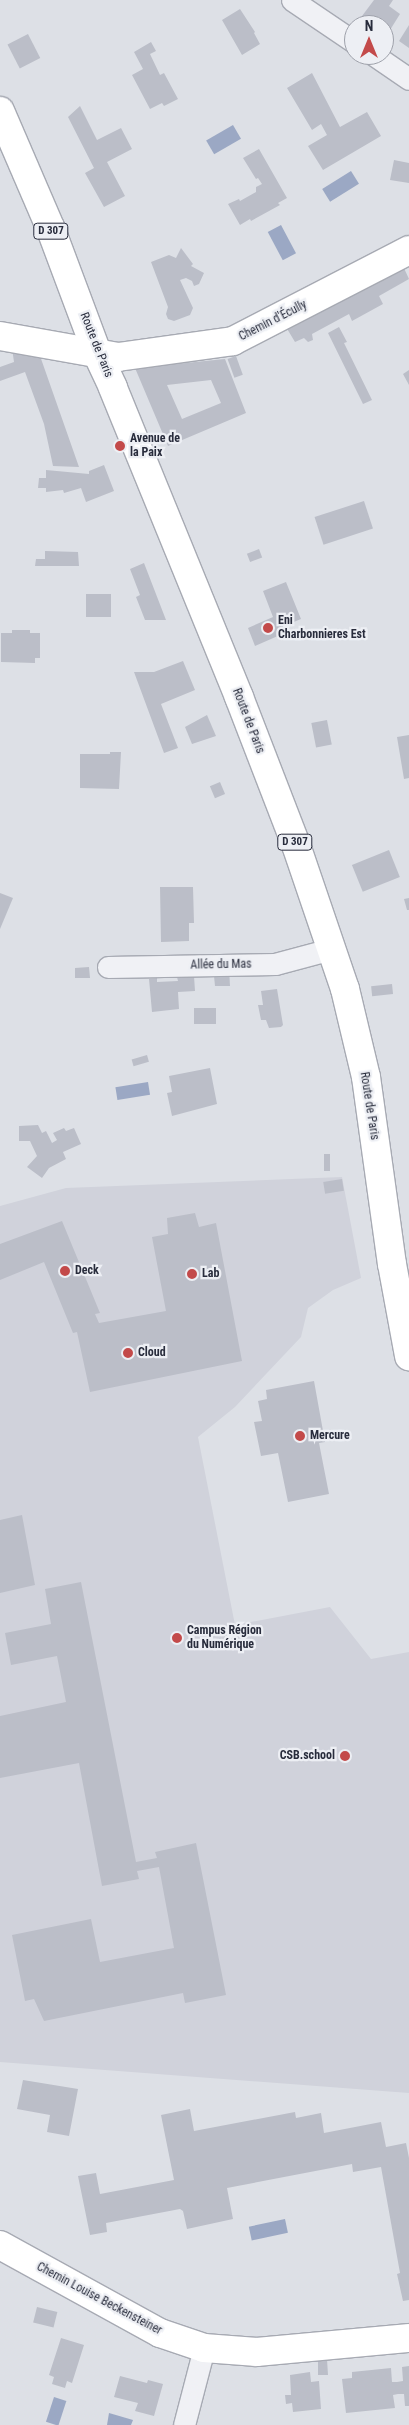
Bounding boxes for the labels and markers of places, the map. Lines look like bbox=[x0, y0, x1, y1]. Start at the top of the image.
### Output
place label: Avenue de la Paix bbox=[130, 432, 180, 460]
marker: Avenue de la Paix bbox=[114, 440, 126, 452]
place label: Eni Charbonnieres Est bbox=[278, 614, 366, 642]
marker: Eni Charbonnieres Est bbox=[262, 622, 274, 634]
place label: Deck bbox=[75, 1264, 99, 1278]
marker: Deck bbox=[59, 1265, 71, 1277]
place label: Lab bbox=[202, 1267, 219, 1281]
marker: Lab bbox=[186, 1268, 198, 1280]
place label: Cloud bbox=[138, 1346, 166, 1360]
marker: Cloud bbox=[122, 1347, 134, 1359]
place label: Mercure bbox=[310, 1429, 350, 1443]
marker: Mercure bbox=[294, 1430, 306, 1442]
place label: Campus Région du Numérique bbox=[187, 1624, 262, 1652]
marker: Campus Région du Numérique bbox=[171, 1632, 183, 1644]
place label: CSB.school bbox=[280, 1749, 335, 1763]
marker: CSB.school bbox=[339, 1750, 351, 1762]

